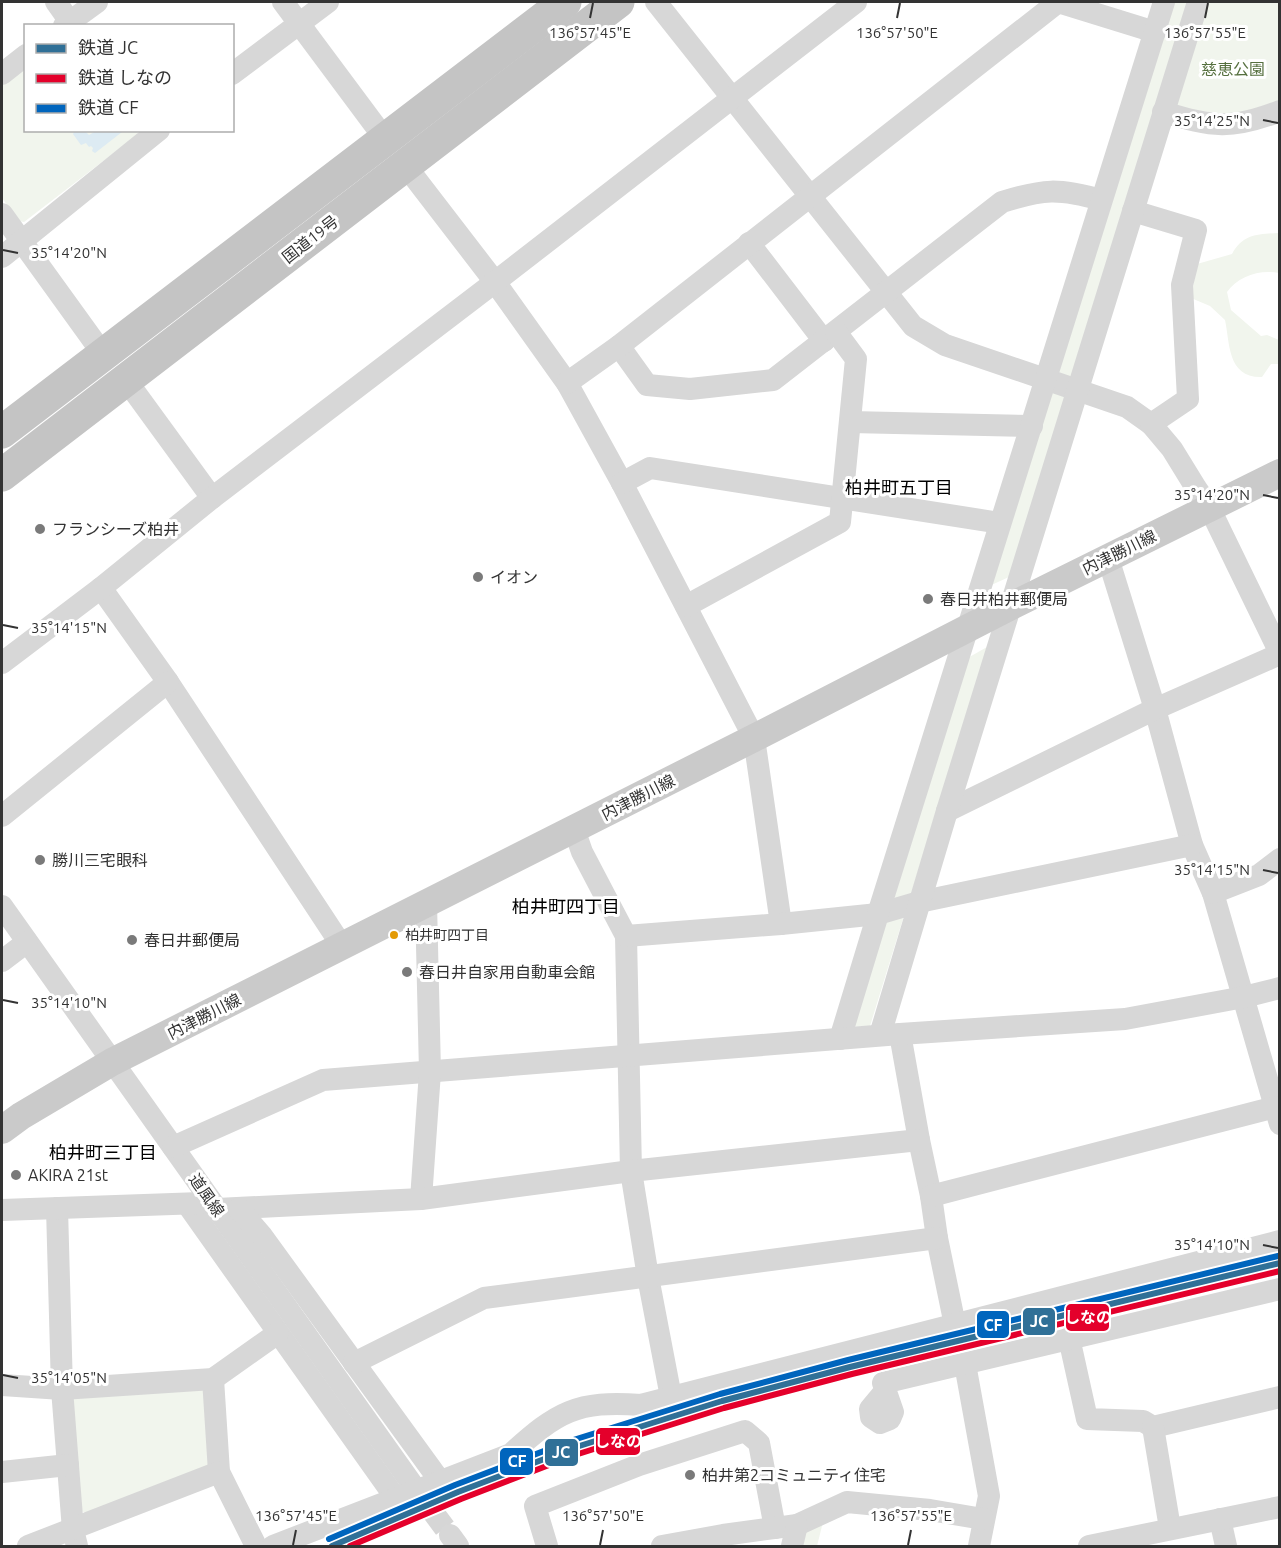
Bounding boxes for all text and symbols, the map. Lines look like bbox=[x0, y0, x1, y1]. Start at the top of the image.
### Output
legend bbox=[24, 24, 234, 132]
text: 136°57'45"E bbox=[549, 24, 631, 41]
text: 136°57'50"E bbox=[856, 24, 938, 41]
text: 136°57'55"E bbox=[1164, 24, 1246, 41]
text: 鉄道 JC bbox=[78, 37, 138, 57]
park label: 慈恵公園 bbox=[1201, 60, 1265, 78]
text: 鉄道 しなの bbox=[78, 67, 172, 87]
text: 鉄道 CF bbox=[78, 97, 139, 117]
text: 35°14'25"N bbox=[1174, 112, 1250, 129]
street label: 国道19号 bbox=[278, 212, 342, 266]
text: 35°14'20"N bbox=[31, 244, 107, 261]
district label: 柏井町五丁目 bbox=[845, 477, 953, 497]
text: 35°14'20"N bbox=[1174, 486, 1250, 503]
place label: フランシーズ柏井 bbox=[52, 520, 179, 538]
marker: フランシーズ柏井 bbox=[33, 522, 47, 536]
street label: 内津勝川線 bbox=[1079, 526, 1159, 578]
place label: イオン bbox=[490, 568, 538, 586]
marker: イオン bbox=[471, 570, 485, 584]
place label: 春日井柏井郵便局 bbox=[940, 590, 1068, 608]
marker: 春日井柏井郵便局 bbox=[921, 592, 935, 606]
text: 35°14'15"N bbox=[31, 619, 107, 636]
street label: 内津勝川線 bbox=[598, 771, 678, 823]
place label: 勝川三宅眼科 bbox=[52, 851, 148, 869]
marker: 勝川三宅眼科 bbox=[33, 853, 47, 867]
text: 35°14'15"N bbox=[1174, 861, 1250, 878]
district label: 柏井町四丁目 bbox=[512, 896, 620, 916]
place label: 柏井町四丁目 bbox=[405, 927, 489, 943]
marker: 柏井町四丁目 bbox=[388, 929, 400, 941]
place label: 春日井郵便局 bbox=[144, 931, 240, 949]
marker: 春日井郵便局 bbox=[125, 933, 139, 947]
place label: 春日井自家用自動車会館 bbox=[419, 963, 595, 981]
marker: 春日井自家用自動車会館 bbox=[400, 965, 414, 979]
street label: 内津勝川線 bbox=[164, 990, 244, 1042]
text: 35°14'10"N bbox=[31, 994, 107, 1011]
district label: 柏井町三丁目 bbox=[49, 1142, 157, 1162]
place label: AKIRA 21st bbox=[28, 1166, 109, 1184]
marker: AKIRA 21st bbox=[9, 1168, 23, 1182]
street label: 道風線 bbox=[186, 1170, 228, 1220]
text: 35°14'10"N bbox=[1174, 1236, 1250, 1253]
line badge: しなの bbox=[1065, 1303, 1110, 1332]
line badge: JC bbox=[1022, 1307, 1056, 1336]
text: しなの bbox=[1064, 1308, 1112, 1326]
line badge: CF bbox=[976, 1310, 1010, 1339]
text: JC bbox=[1030, 1312, 1048, 1330]
text: CF bbox=[983, 1316, 1003, 1334]
text: 35°14'05"N bbox=[31, 1369, 107, 1386]
line badge: しなの bbox=[595, 1427, 641, 1456]
text: しなの bbox=[594, 1432, 642, 1450]
line badge: JC bbox=[544, 1438, 579, 1467]
text: JC bbox=[552, 1443, 570, 1461]
line badge: CF bbox=[499, 1447, 534, 1476]
text: CF bbox=[507, 1452, 527, 1470]
place label: 柏井第2コミュニティ住宅 bbox=[702, 1466, 886, 1484]
marker: 柏井第2コミュニティ住宅 bbox=[683, 1468, 697, 1482]
text: 136°57'45"E bbox=[255, 1507, 337, 1524]
text: 136°57'50"E bbox=[562, 1507, 644, 1524]
text: 136°57'55"E bbox=[870, 1507, 952, 1524]

